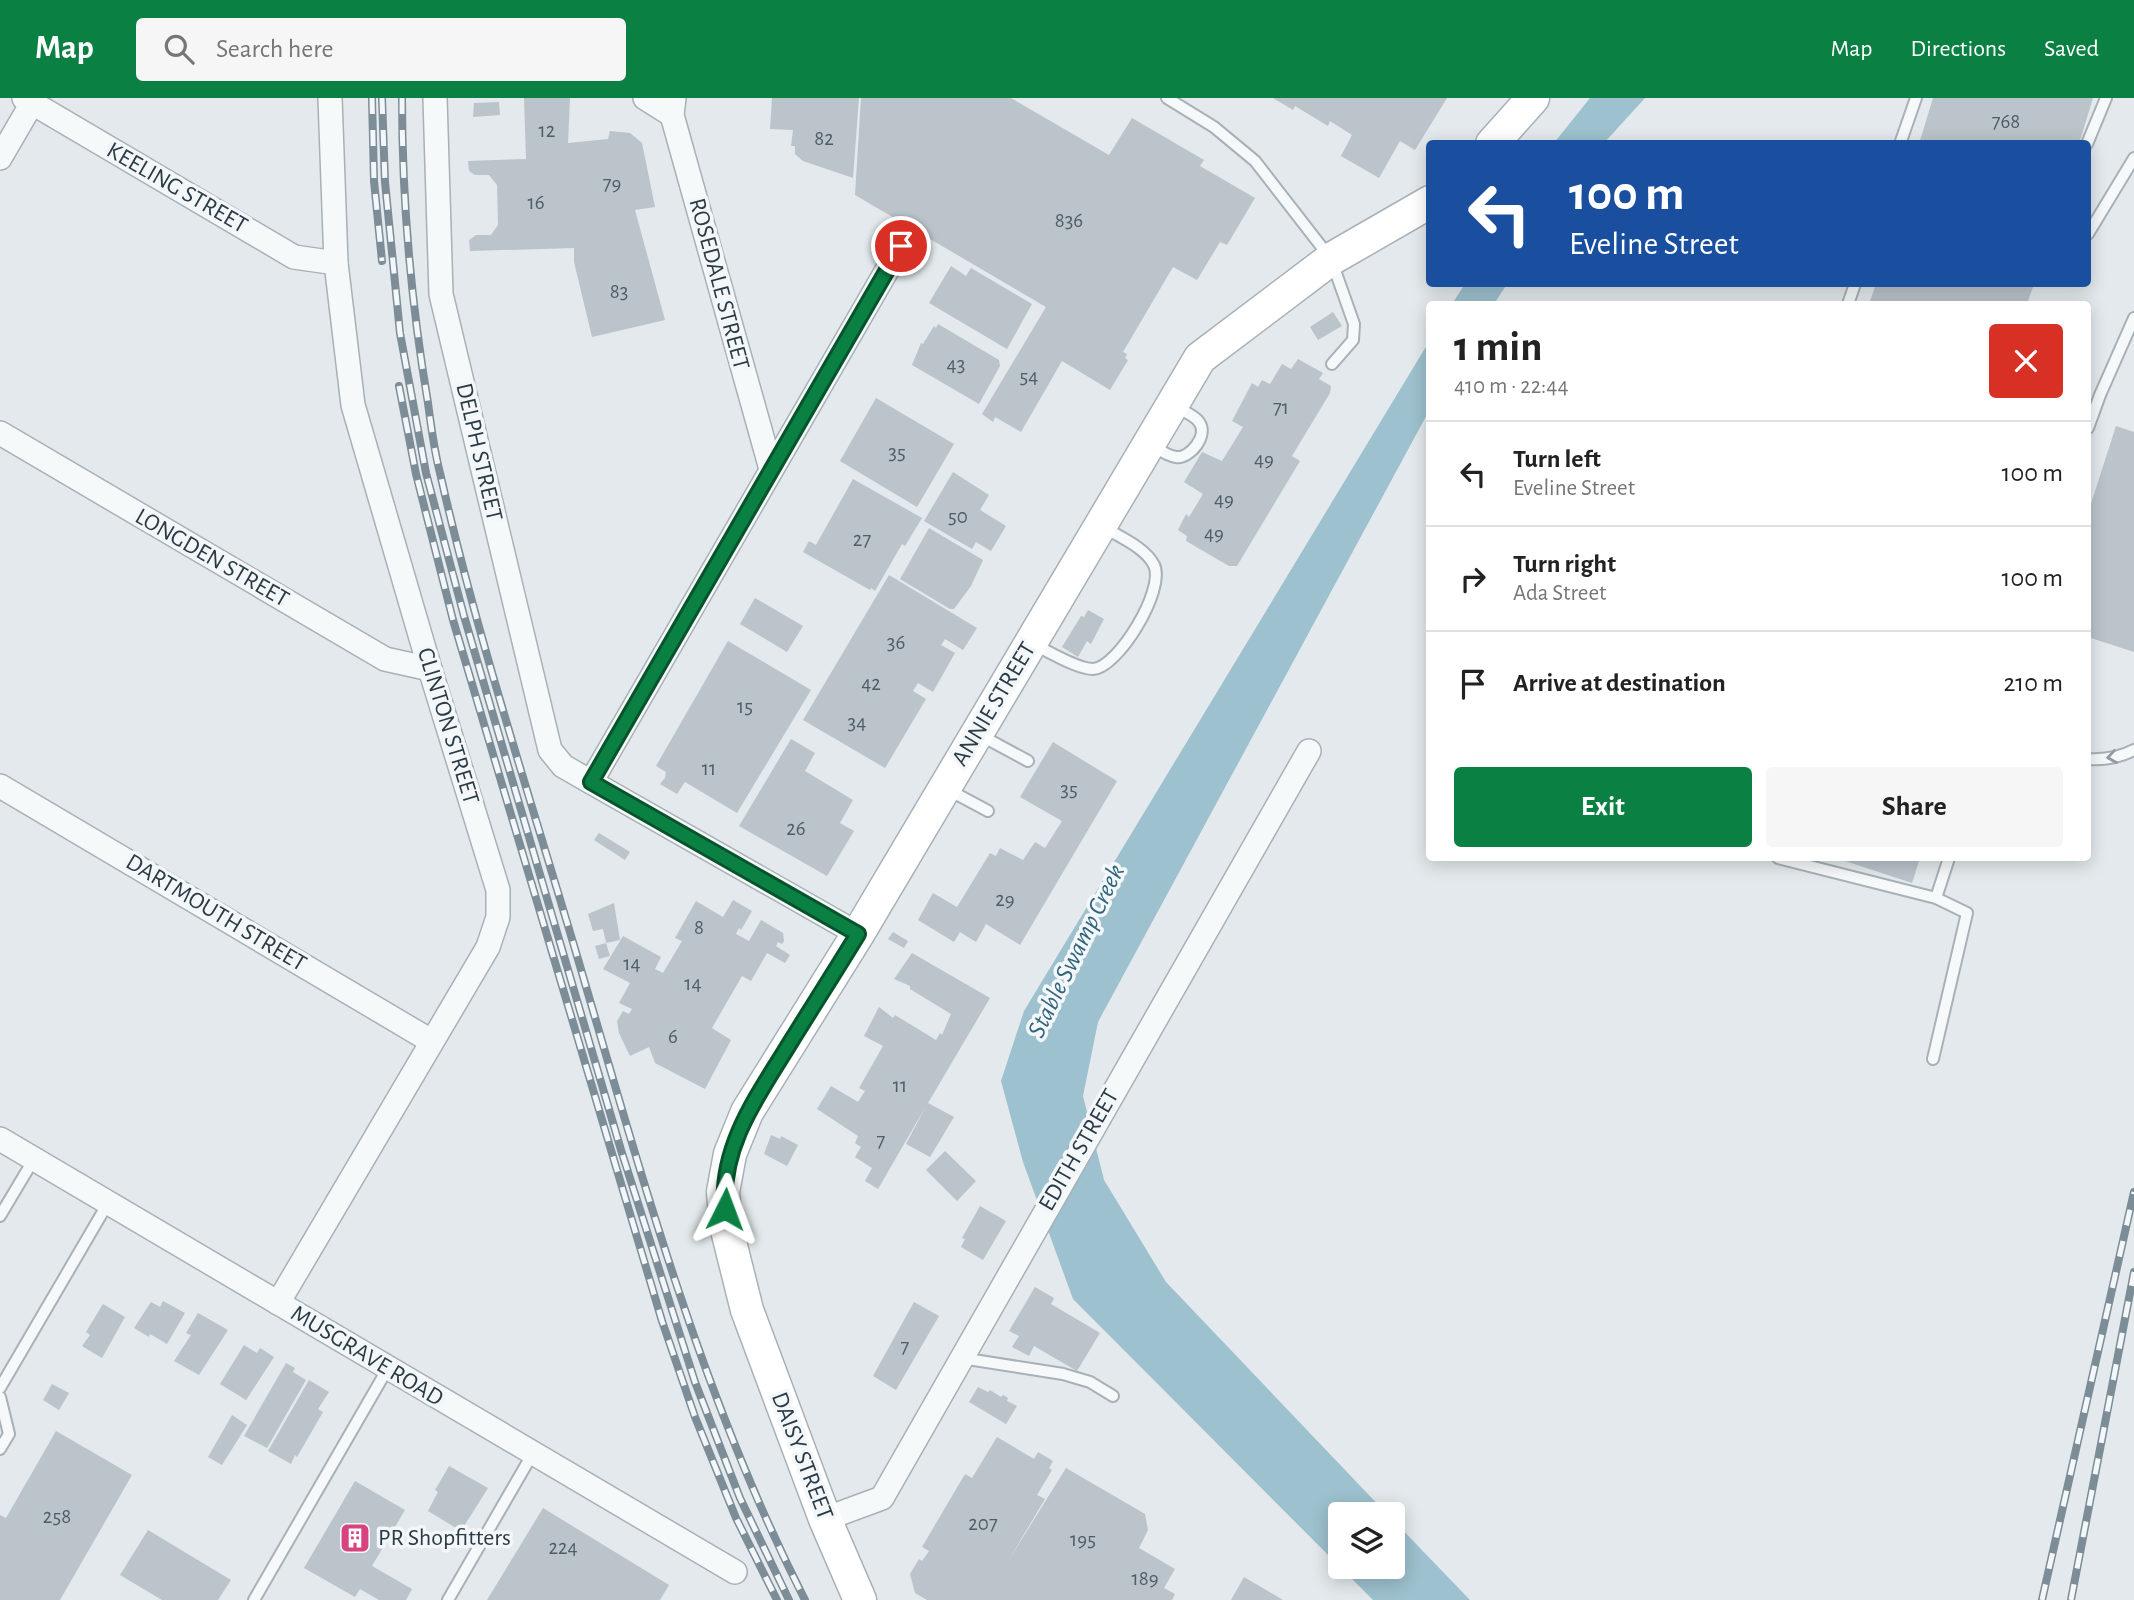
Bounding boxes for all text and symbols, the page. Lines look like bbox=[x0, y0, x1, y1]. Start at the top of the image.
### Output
search box bbox=[136, 18, 626, 81]
icon: search bbox=[160, 30, 198, 68]
text: Map bbox=[35, 32, 94, 65]
text: Search here bbox=[216, 36, 334, 62]
text: Map bbox=[1830, 37, 1872, 61]
text: Directions bbox=[1910, 37, 2006, 61]
text: Saved bbox=[2044, 37, 2099, 61]
house number: 768 bbox=[1992, 111, 2020, 132]
house number: 12 bbox=[539, 120, 555, 141]
house number: 82 bbox=[814, 128, 834, 149]
street label: KEELING STREET bbox=[103, 138, 252, 238]
icon: left bbox=[1454, 168, 1545, 259]
text: 100 m bbox=[1569, 170, 1685, 219]
house number: 79 bbox=[603, 173, 621, 194]
house number: 16 bbox=[527, 192, 545, 213]
street label: ROSEDALE STREET bbox=[685, 196, 754, 373]
house number: 836 bbox=[1055, 210, 1083, 231]
pin bbox=[871, 216, 931, 276]
icon: arrive bbox=[882, 227, 920, 265]
text: Eveline Street bbox=[1569, 228, 1739, 260]
house number: 83 bbox=[610, 281, 628, 302]
button: close bbox=[1989, 324, 2063, 398]
text: 1 min bbox=[1454, 326, 1543, 368]
house number: 43 bbox=[947, 354, 965, 375]
house number: 54 bbox=[1020, 366, 1038, 387]
text: 410 m · 22:44 bbox=[1454, 375, 1569, 398]
street label: DELPH STREET bbox=[451, 381, 507, 524]
house number: 71 bbox=[1273, 397, 1289, 418]
house number: 35 bbox=[888, 442, 906, 463]
text: Turn left bbox=[1513, 446, 1601, 472]
house number: 49 bbox=[1254, 449, 1274, 470]
icon: left bbox=[1454, 455, 1492, 493]
text: 100 m bbox=[2002, 460, 2063, 486]
text: Eveline Street bbox=[1513, 477, 1635, 500]
house number: 49 bbox=[1214, 489, 1234, 510]
street label: LONGDEN STREET bbox=[131, 504, 293, 612]
house number: 50 bbox=[948, 506, 968, 527]
house number: 49 bbox=[1204, 523, 1224, 544]
house number: 27 bbox=[853, 529, 871, 550]
text: Turn right bbox=[1513, 551, 1616, 577]
icon: right bbox=[1454, 560, 1492, 598]
text: 100 m bbox=[2002, 565, 2063, 591]
text: Ada Street bbox=[1513, 582, 1606, 605]
house number: 36 bbox=[887, 632, 905, 653]
street label: ANNIE STREET bbox=[948, 638, 1040, 770]
street label: CLINTON STREET bbox=[413, 645, 483, 807]
icon: arrive bbox=[1454, 665, 1492, 703]
text: Arrive at destination bbox=[1513, 670, 1726, 696]
text: 210 m bbox=[2003, 670, 2063, 696]
house number: 42 bbox=[861, 673, 881, 694]
house number: 15 bbox=[737, 696, 753, 717]
house number: 34 bbox=[848, 712, 866, 733]
one-way arrow bbox=[2106, 750, 2118, 765]
house number: 11 bbox=[702, 758, 716, 779]
button: Exit bbox=[1454, 767, 1752, 847]
button: Share bbox=[1766, 767, 2063, 847]
house number: 35 bbox=[1060, 779, 1078, 800]
house number: 26 bbox=[786, 818, 806, 839]
street label: DARTMOUTH STREET bbox=[122, 850, 310, 976]
water label: Stable Swamp Creek bbox=[1023, 860, 1129, 1042]
house number: 29 bbox=[995, 889, 1015, 910]
house number: 8 bbox=[694, 917, 704, 938]
house number: 14 bbox=[623, 953, 641, 974]
house number: 14 bbox=[684, 973, 702, 994]
house number: 6 bbox=[668, 1026, 678, 1047]
house number: 11 bbox=[893, 1075, 907, 1096]
street label: EDITH STREET bbox=[1035, 1085, 1124, 1215]
house number: 7 bbox=[877, 1130, 886, 1151]
position arrow bbox=[688, 1172, 762, 1246]
street label: MUSGRAVE ROAD bbox=[287, 1301, 447, 1411]
house number: 7 bbox=[901, 1336, 910, 1357]
street label: DAISY STREET bbox=[767, 1389, 837, 1523]
map controls bbox=[1328, 1502, 1405, 1579]
button: layers bbox=[1328, 1502, 1405, 1579]
house number: 258 bbox=[43, 1506, 71, 1527]
house number: 207 bbox=[968, 1513, 998, 1534]
building icon: PR Shopfitters bbox=[338, 1521, 372, 1555]
place label: PR Shopfitters bbox=[378, 1526, 511, 1550]
house number: 195 bbox=[1070, 1529, 1096, 1550]
house number: 224 bbox=[548, 1537, 578, 1558]
house number: 189 bbox=[1131, 1568, 1159, 1589]

